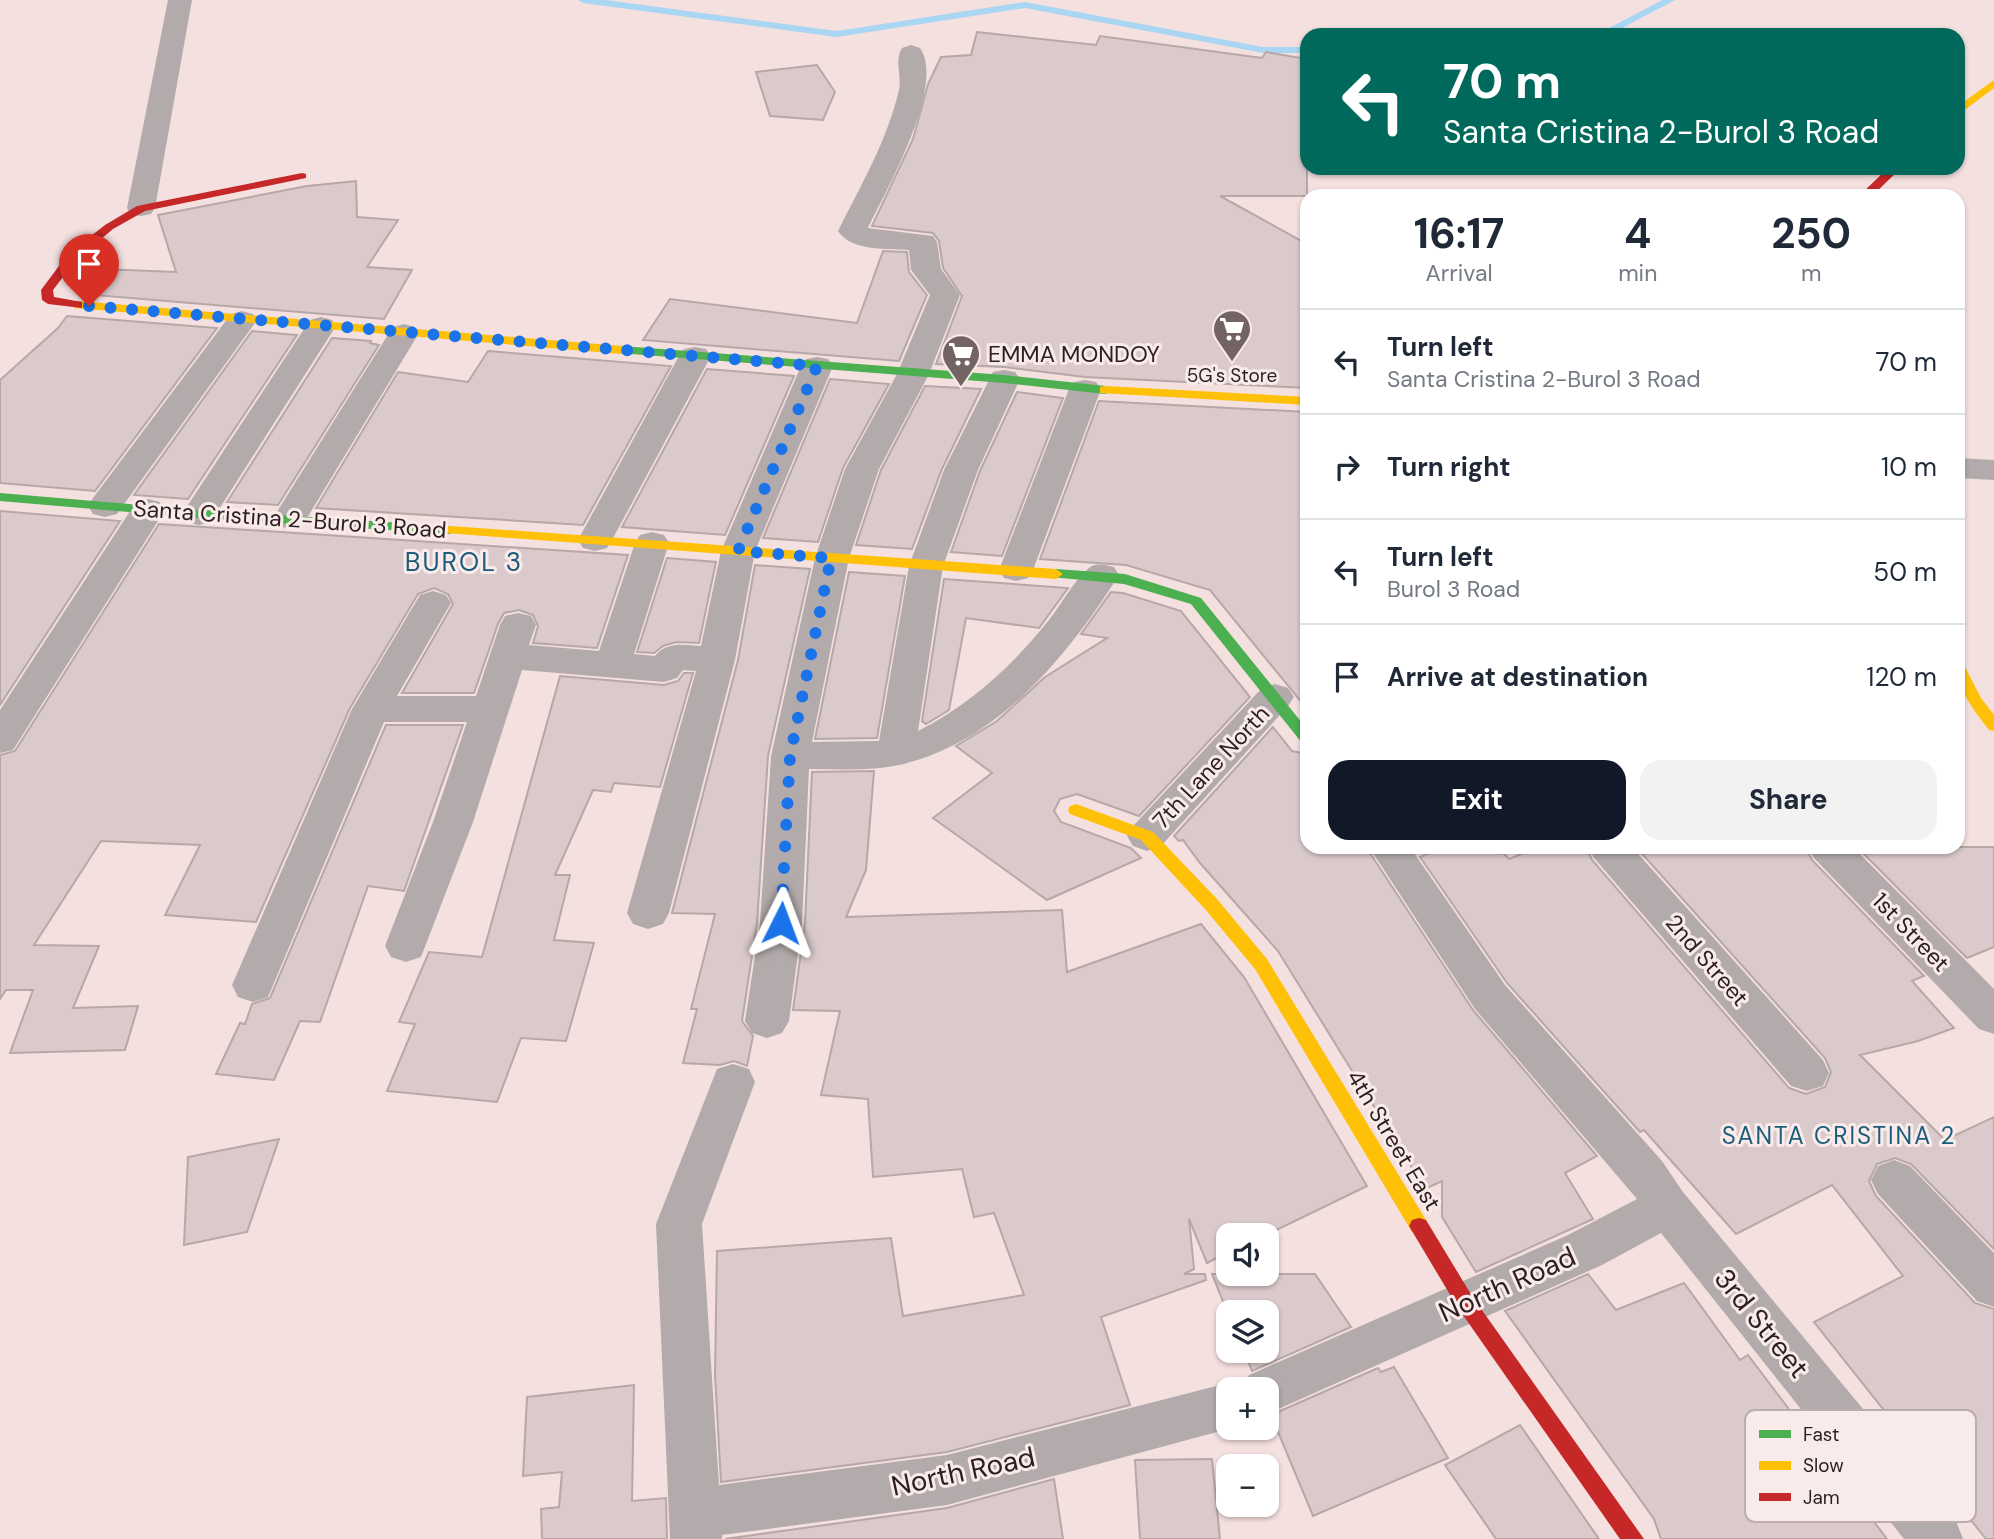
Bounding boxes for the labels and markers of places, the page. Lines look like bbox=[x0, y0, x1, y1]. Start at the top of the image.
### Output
pin bbox=[59, 234, 119, 306]
supermarket icon: 5G's Store bbox=[1211, 308, 1253, 363]
supermarket icon: EMMA MONDOY bbox=[940, 333, 982, 388]
place label: EMMA MONDOY bbox=[988, 339, 1160, 369]
place label: 5G's Store bbox=[1187, 363, 1277, 388]

